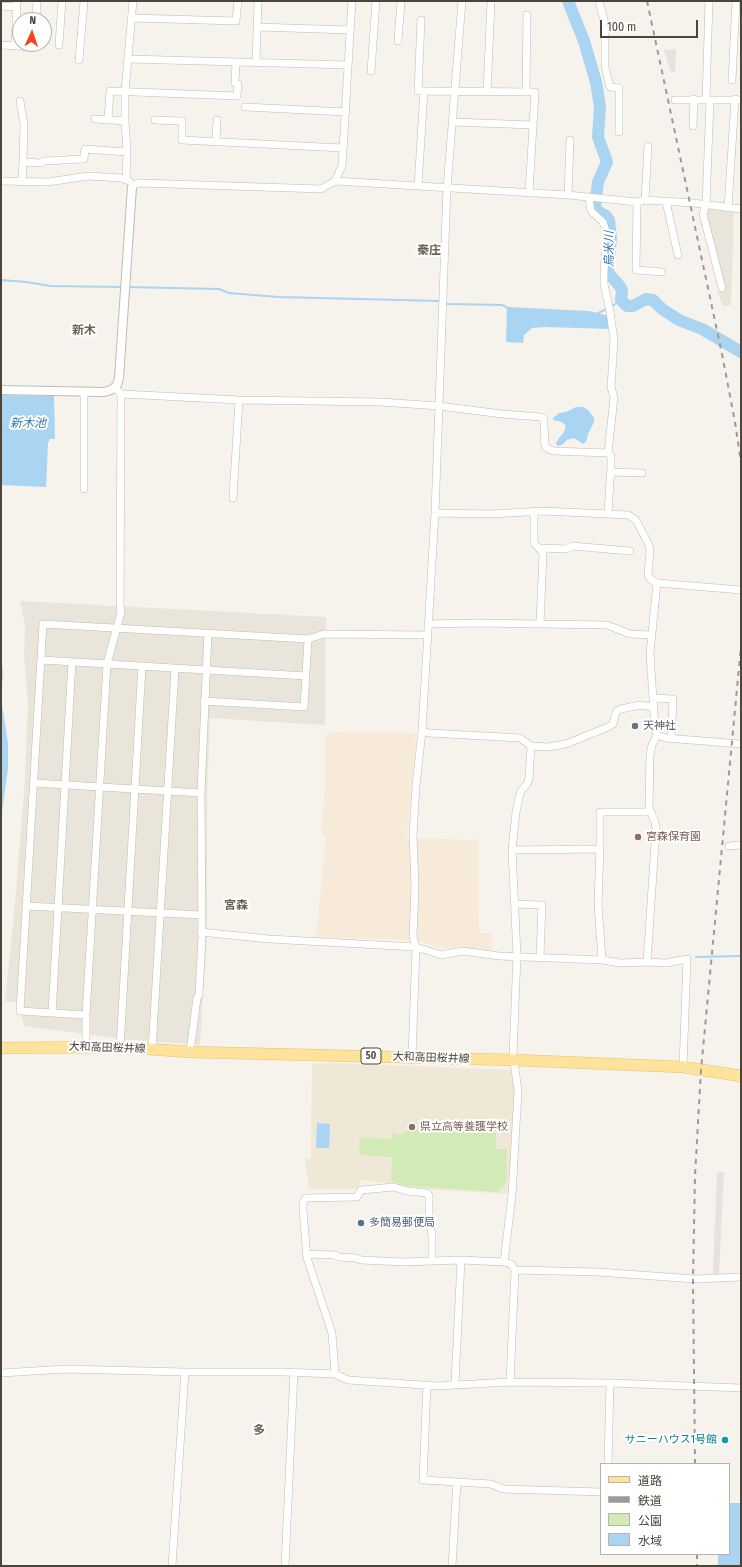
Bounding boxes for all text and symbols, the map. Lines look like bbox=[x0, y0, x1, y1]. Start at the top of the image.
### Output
north arrow bbox=[12, 12, 52, 52]
scale bar bbox=[602, 12, 700, 38]
text: N bbox=[29, 14, 36, 27]
text: 100 m bbox=[607, 20, 636, 34]
water label: 烏米川 bbox=[603, 231, 617, 267]
district label: 秦庄 bbox=[417, 244, 441, 258]
district label: 新木 bbox=[72, 324, 96, 338]
water label: 新木池 bbox=[10, 417, 46, 431]
place label: 天神社 bbox=[643, 719, 676, 733]
marker: 天神社 bbox=[630, 721, 640, 731]
place label: 宮森保育園 bbox=[646, 830, 701, 844]
marker: 宮森保育園 bbox=[633, 832, 643, 842]
district label: 宮森 bbox=[224, 899, 248, 913]
street label: 大和高田桜井線 bbox=[68, 1040, 146, 1056]
road number: 50 bbox=[361, 1048, 381, 1064]
street label: 大和高田桜井線 bbox=[392, 1050, 470, 1066]
place label: 県立高等養護学校 bbox=[420, 1120, 508, 1134]
marker: 県立高等養護学校 bbox=[407, 1122, 417, 1132]
place label: 多簡易郵便局 bbox=[369, 1216, 435, 1230]
marker: 多簡易郵便局 bbox=[356, 1218, 366, 1228]
district label: 多 bbox=[253, 1424, 265, 1438]
place label: サニーハウス1号館 bbox=[625, 1433, 717, 1447]
marker: サニーハウス1号館 bbox=[720, 1435, 730, 1445]
legend bbox=[600, 1463, 730, 1555]
text: 道路 bbox=[638, 1474, 662, 1488]
text: 鉄道 bbox=[638, 1494, 662, 1508]
text: 公園 bbox=[638, 1514, 662, 1528]
text: 水域 bbox=[638, 1534, 662, 1548]

